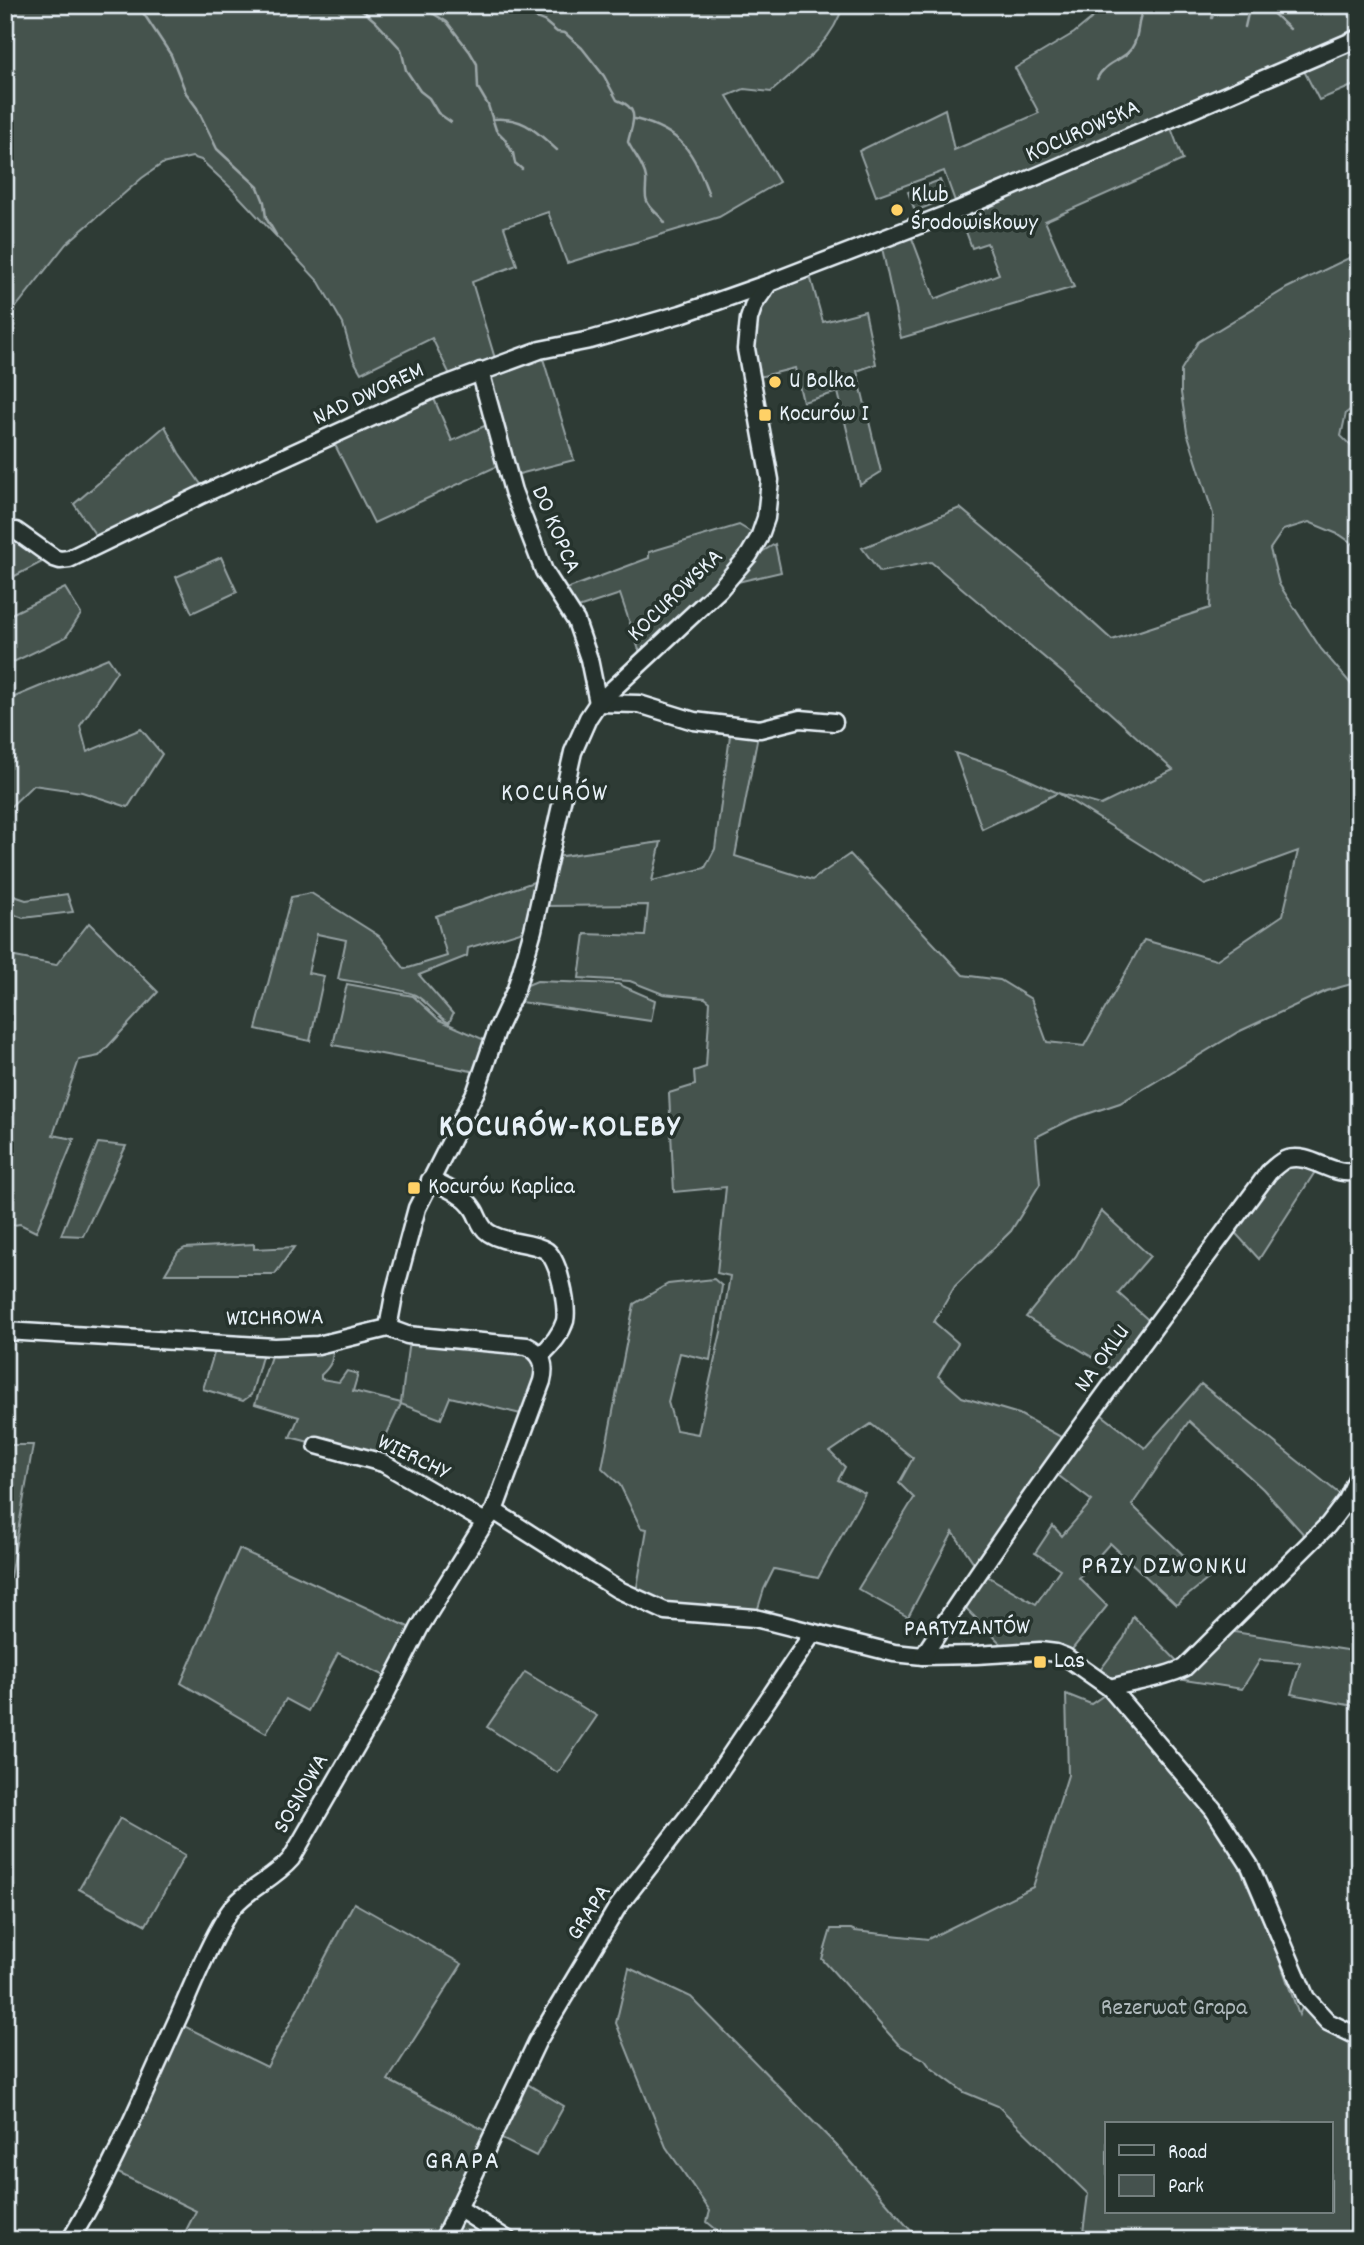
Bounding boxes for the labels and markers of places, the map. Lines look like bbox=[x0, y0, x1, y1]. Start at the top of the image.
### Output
place label: Klub Środowiskowy bbox=[911, 179, 1039, 241]
marker: Klub Środowiskowy bbox=[889, 202, 905, 218]
place label: U Bolka bbox=[789, 365, 856, 399]
marker: U Bolka bbox=[767, 374, 783, 390]
place label: Kocurów I bbox=[779, 398, 869, 432]
marker: Kocurów I bbox=[757, 407, 773, 423]
place label: Kocurów Kaplica bbox=[428, 1171, 575, 1205]
marker: Kocurów Kaplica bbox=[406, 1180, 422, 1196]
place label: Las bbox=[1054, 1645, 1085, 1679]
marker: Las bbox=[1032, 1654, 1048, 1670]

